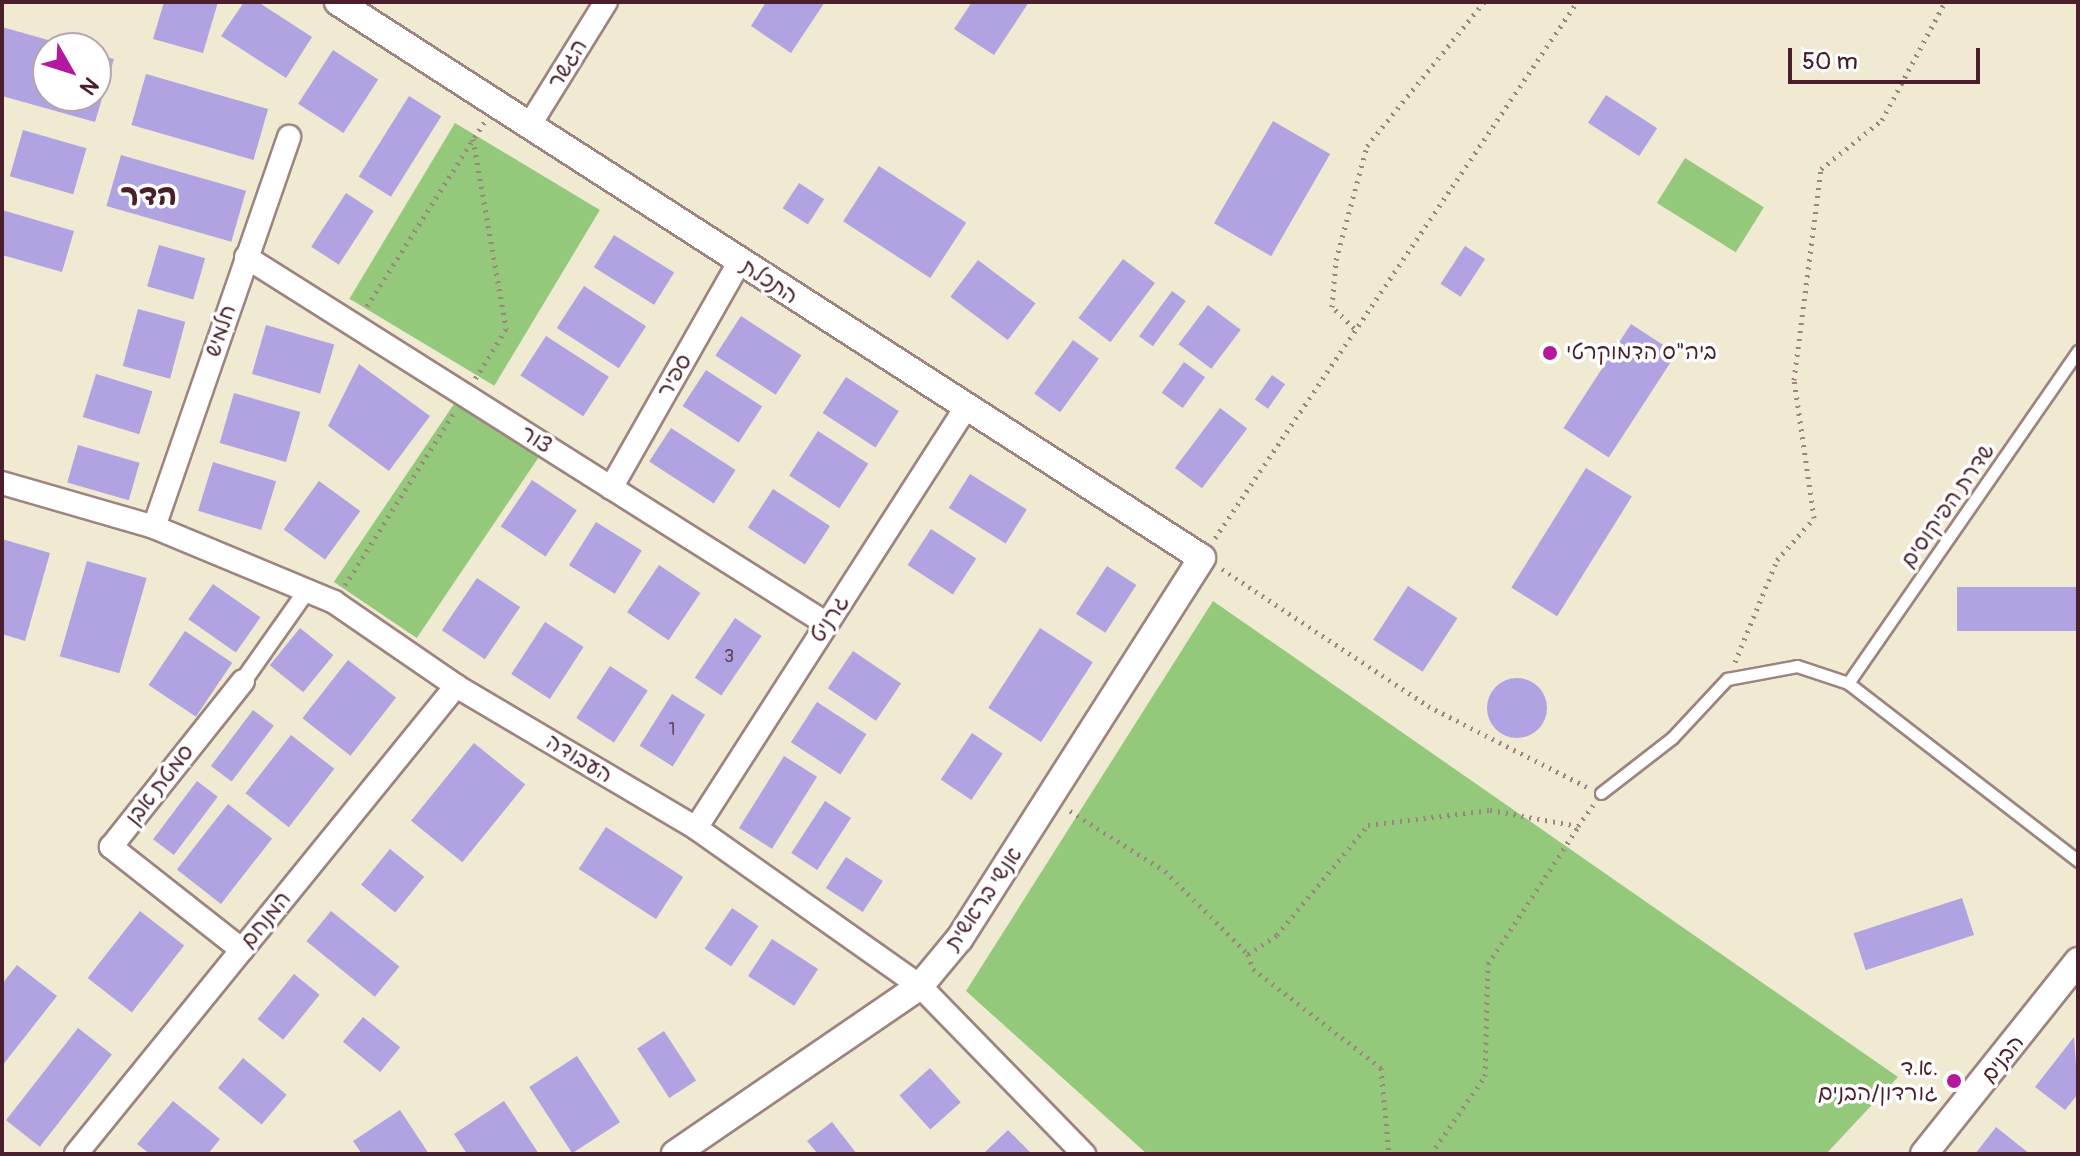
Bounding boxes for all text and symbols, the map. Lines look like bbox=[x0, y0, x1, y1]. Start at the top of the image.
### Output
north arrow bbox=[32, 32, 112, 112]
scale bar bbox=[1792, 32, 1984, 82]
street label: הגשר bbox=[543, 34, 593, 94]
text: 50 m bbox=[1802, 47, 1858, 76]
text: N bbox=[74, 71, 105, 100]
district label: הדר bbox=[121, 178, 177, 214]
street label: התכלת bbox=[735, 254, 803, 310]
street label: חלמיש bbox=[200, 301, 242, 361]
place label: ביה"ס הדמוקרטי bbox=[1566, 340, 1717, 366]
marker: ביה"ס הדמוקרטי bbox=[1541, 344, 1559, 362]
street label: ספיר bbox=[652, 349, 698, 403]
street label: צור bbox=[515, 420, 557, 460]
street label: שדרת הפיקוסים bbox=[1895, 439, 2001, 573]
street label: גרניט bbox=[805, 590, 855, 648]
house number: 3 bbox=[724, 646, 734, 668]
house number: 1 bbox=[668, 719, 676, 741]
street label: העבודה bbox=[541, 729, 617, 789]
street label: סמטת אבן bbox=[120, 739, 200, 831]
street label: אנשי בראשית bbox=[940, 842, 1028, 956]
street label: המנחם bbox=[235, 886, 297, 954]
street label: הבנים bbox=[1976, 1030, 2030, 1088]
place label: א.ד. גורדון/הבנים bbox=[1818, 1055, 1938, 1106]
marker: א.ד. גורדון/הבנים bbox=[1945, 1072, 1963, 1090]

